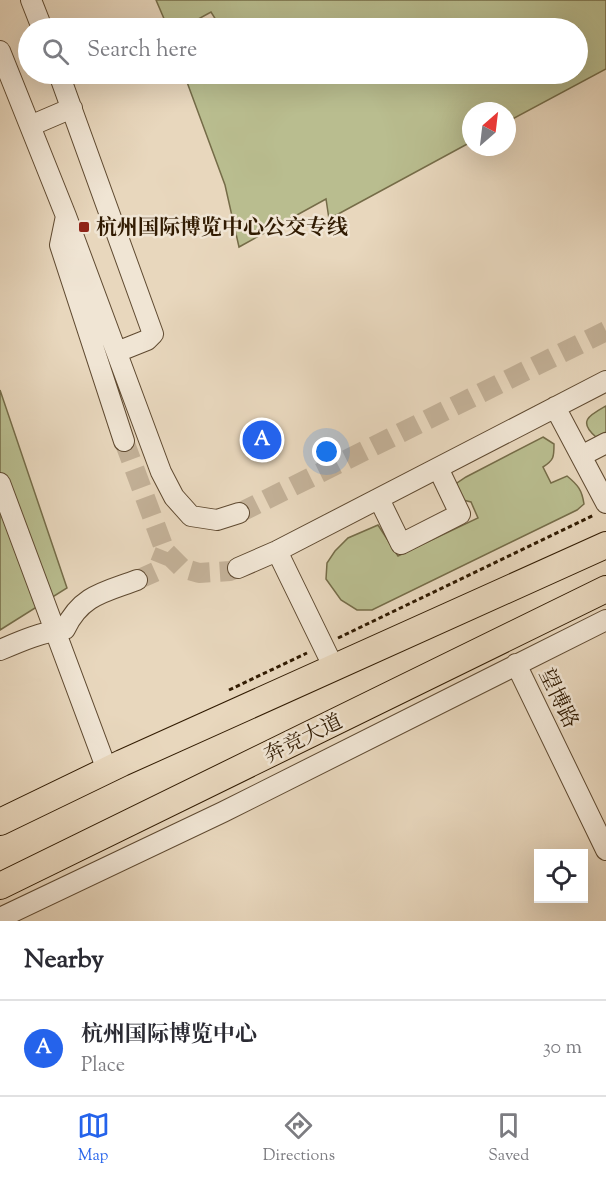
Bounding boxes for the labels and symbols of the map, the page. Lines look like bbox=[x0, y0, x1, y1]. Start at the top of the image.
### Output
north arrow bbox=[462, 102, 516, 156]
place label: 杭州国际博览中心公交专线 bbox=[96, 214, 348, 244]
marker: 杭州国际博览中心公交专线 bbox=[77, 220, 91, 234]
pin: A bbox=[242, 418, 282, 462]
your location bbox=[312, 437, 341, 466]
street label: 望博路 bbox=[530, 664, 584, 734]
street label: 奔竞大道 bbox=[260, 708, 348, 772]

